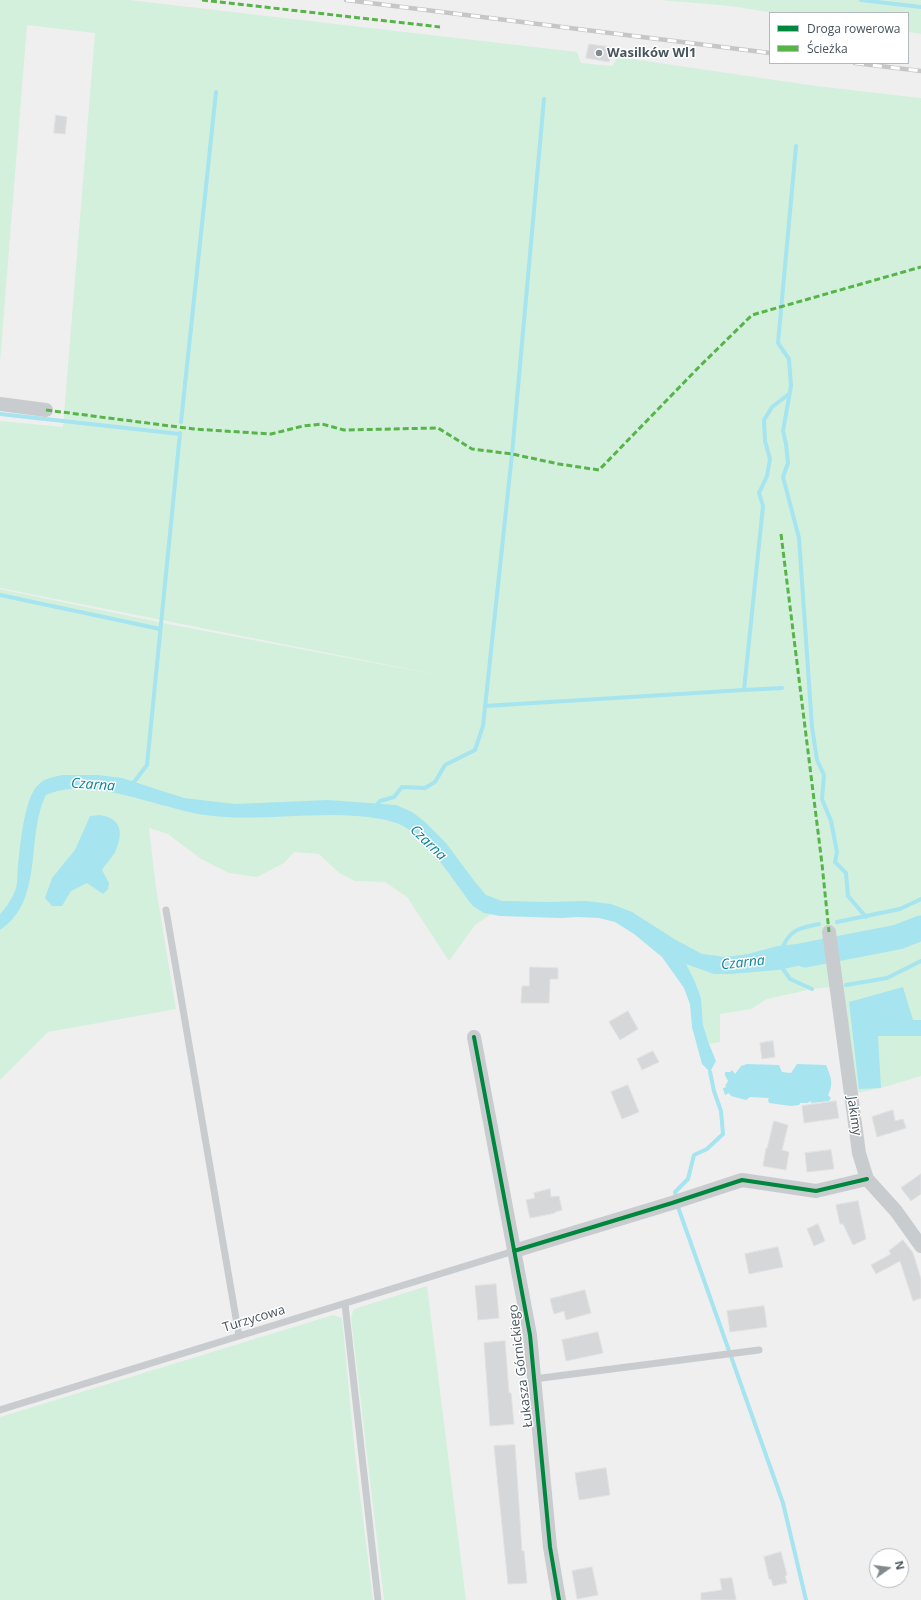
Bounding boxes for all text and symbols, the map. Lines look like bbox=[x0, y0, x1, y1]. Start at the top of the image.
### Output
legend bbox=[769, 12, 909, 64]
text: Droga rowerowa bbox=[807, 20, 900, 37]
text: Ścieżka bbox=[807, 40, 848, 57]
place label: Wasilków Wl1 bbox=[607, 45, 696, 61]
marker: Wasilków Wl1 bbox=[594, 48, 604, 58]
water label: Czarna bbox=[71, 775, 115, 795]
water label: Czarna bbox=[406, 822, 450, 864]
water label: Czarna bbox=[720, 952, 766, 974]
street label: Jakimy bbox=[844, 1095, 864, 1137]
street label: Turzycowa bbox=[221, 1302, 287, 1336]
street label: Łukasza Górnickiego bbox=[506, 1303, 536, 1429]
north arrow bbox=[869, 1548, 909, 1588]
text: N bbox=[892, 1559, 909, 1571]

